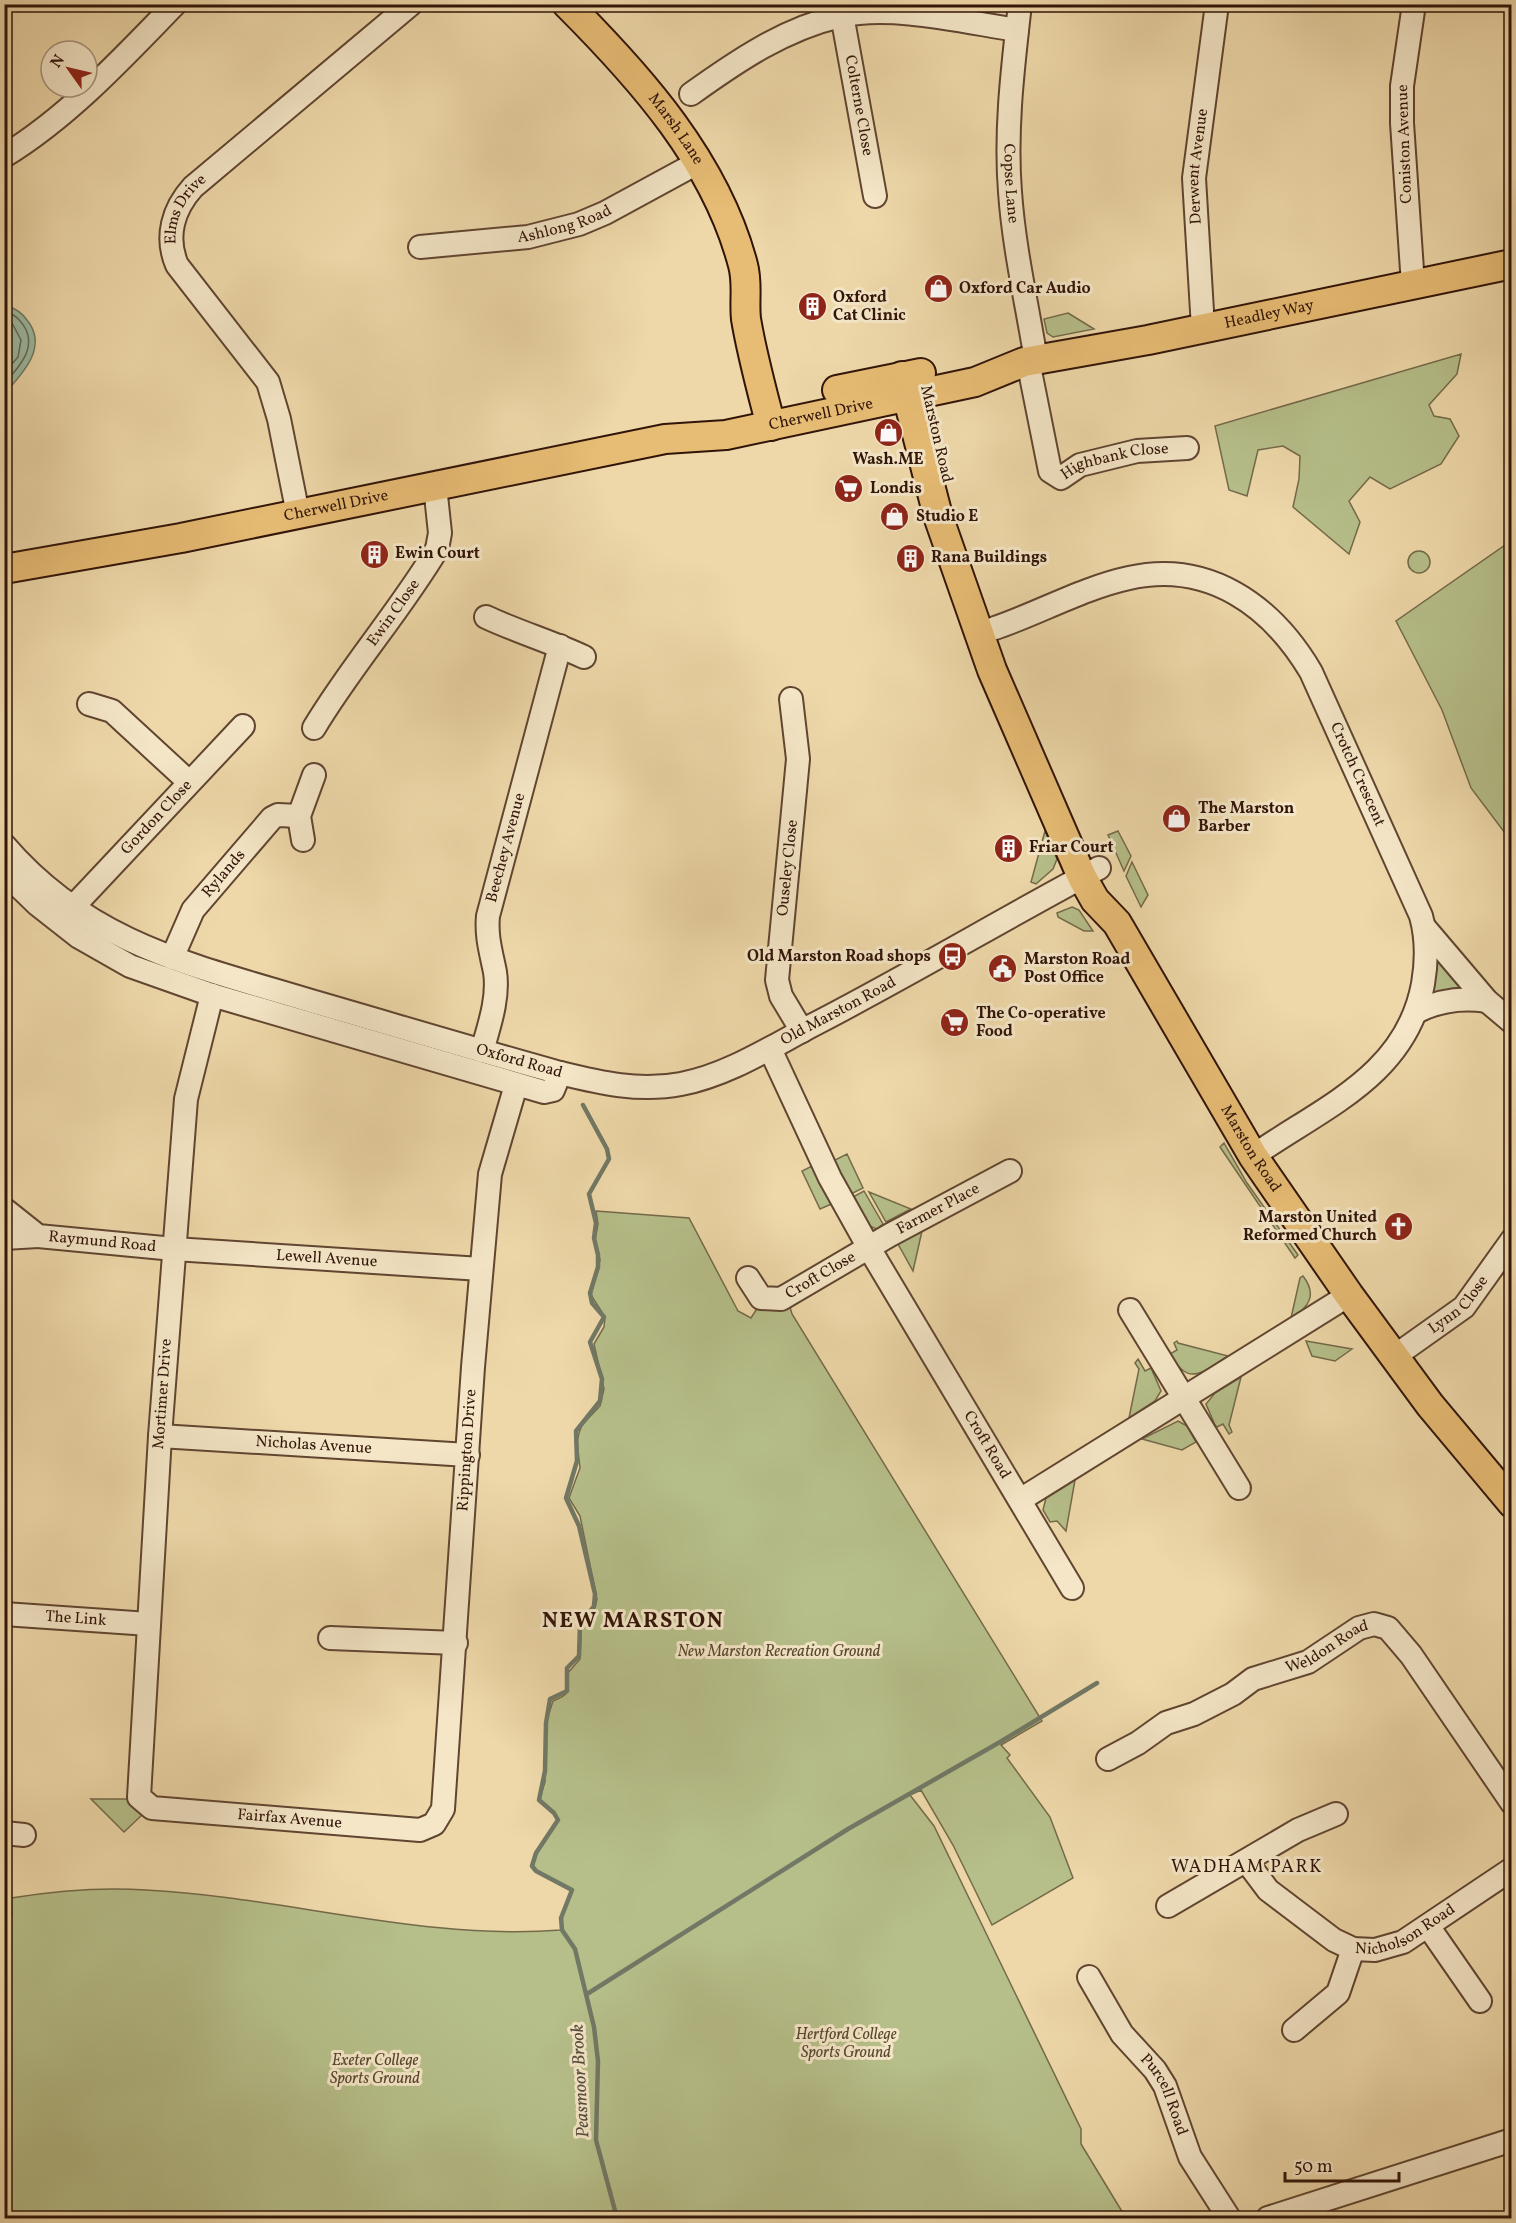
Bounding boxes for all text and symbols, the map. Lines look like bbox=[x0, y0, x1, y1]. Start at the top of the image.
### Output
north arrow bbox=[39, 39, 99, 99]
text: N bbox=[46, 50, 71, 73]
street label: Colterne Close bbox=[839, 53, 878, 158]
street label: Coniston Avenue bbox=[1392, 84, 1418, 204]
street label: Marsh Lane bbox=[642, 89, 709, 169]
street label: Derwent Avenue bbox=[1183, 107, 1214, 225]
street label: Copse Lane bbox=[997, 143, 1024, 225]
street label: Elms Drive bbox=[160, 169, 211, 245]
street label: Ashlong Road bbox=[517, 200, 616, 249]
shop icon: Oxford Car Audio bbox=[922, 273, 954, 305]
place label: Oxford Car Audio bbox=[959, 278, 1091, 300]
place label: Oxford Cat Clinic bbox=[833, 287, 906, 327]
building icon: Oxford Cat Clinic bbox=[796, 291, 828, 323]
street label: Headley Way bbox=[1222, 295, 1316, 335]
street label: Marston Road bbox=[914, 383, 958, 485]
street label: Cherwell Drive bbox=[767, 393, 875, 437]
shop icon: Wash.ME bbox=[872, 416, 904, 448]
street label: Highbank Close bbox=[1057, 438, 1169, 486]
place label: Wash.ME bbox=[852, 449, 924, 471]
supermarket icon: Londis bbox=[833, 473, 865, 505]
place label: Londis bbox=[870, 478, 922, 500]
street label: Cherwell Drive bbox=[282, 485, 390, 528]
shop icon: Studio E bbox=[879, 501, 911, 533]
place label: Studio E bbox=[916, 506, 978, 528]
building icon: Ewin Court bbox=[358, 538, 390, 570]
building icon: Rana Buildings bbox=[894, 542, 926, 574]
place label: Ewin Court bbox=[395, 543, 480, 565]
place label: Rana Buildings bbox=[931, 547, 1047, 569]
street label: Ewin Close bbox=[362, 575, 425, 651]
street label: Crotch Crescent bbox=[1324, 719, 1391, 831]
street label: Gordon Close bbox=[116, 775, 198, 860]
street label: Beechey Avenue bbox=[481, 790, 531, 905]
place label: The Marston Barber bbox=[1198, 798, 1295, 838]
shop icon: The Marston Barber bbox=[1161, 802, 1193, 834]
street label: Ouseley Close bbox=[772, 819, 804, 917]
building icon: Friar Court bbox=[992, 832, 1024, 864]
place label: Friar Court bbox=[1029, 837, 1113, 859]
street label: Rylands bbox=[197, 845, 251, 903]
bus stop icon: Old Marston Road shops bbox=[936, 941, 968, 973]
place label: Old Marston Road shops bbox=[747, 946, 931, 968]
place label: Marston Road Post Office bbox=[1024, 949, 1131, 989]
public building icon: Marston Road Post Office bbox=[987, 953, 1019, 985]
street label: Old Marston Road bbox=[777, 971, 900, 1051]
place label: The Co-operative Food bbox=[976, 1003, 1106, 1043]
supermarket icon: The Co-operative Food bbox=[939, 1007, 971, 1039]
street label: Oxford Road bbox=[473, 1039, 565, 1084]
street label: Marston Road bbox=[1215, 1101, 1286, 1197]
street label: Farmer Place bbox=[893, 1178, 984, 1240]
place label: Marston United Reformed Church bbox=[1243, 1207, 1377, 1247]
church icon: Marston United Reformed Church bbox=[1382, 1211, 1414, 1243]
street label: Raymund Road bbox=[47, 1226, 157, 1258]
street label: Lewell Avenue bbox=[275, 1245, 378, 1273]
street label: Croft Close bbox=[782, 1246, 860, 1305]
street label: Lynn Close bbox=[1424, 1271, 1494, 1340]
street label: Mortimer Drive bbox=[148, 1338, 178, 1450]
street label: Rippington Drive bbox=[452, 1388, 482, 1512]
street label: Croft Road bbox=[958, 1407, 1016, 1483]
street label: Nicholas Avenue bbox=[255, 1431, 373, 1460]
street label: The Link bbox=[44, 1606, 108, 1632]
district label: NEW MARSTON bbox=[542, 1606, 724, 1637]
street label: Weldon Road bbox=[1283, 1615, 1371, 1679]
park label: New Marston Recreation Ground bbox=[678, 1641, 881, 1663]
street label: Fairfax Avenue bbox=[237, 1804, 343, 1835]
district label: WADHAM PARK bbox=[1171, 1855, 1323, 1880]
street label: Nicholson Road bbox=[1354, 1899, 1460, 1962]
water label: Peasmoor Brook bbox=[566, 2023, 596, 2139]
park label: Hertford College Sports Ground bbox=[795, 2024, 897, 2064]
street label: Purcell Road bbox=[1135, 2049, 1193, 2139]
park label: Exeter College Sports Ground bbox=[330, 2050, 420, 2090]
scale bar bbox=[1285, 2145, 1399, 2183]
text: 50 m bbox=[1294, 2155, 1333, 2180]

